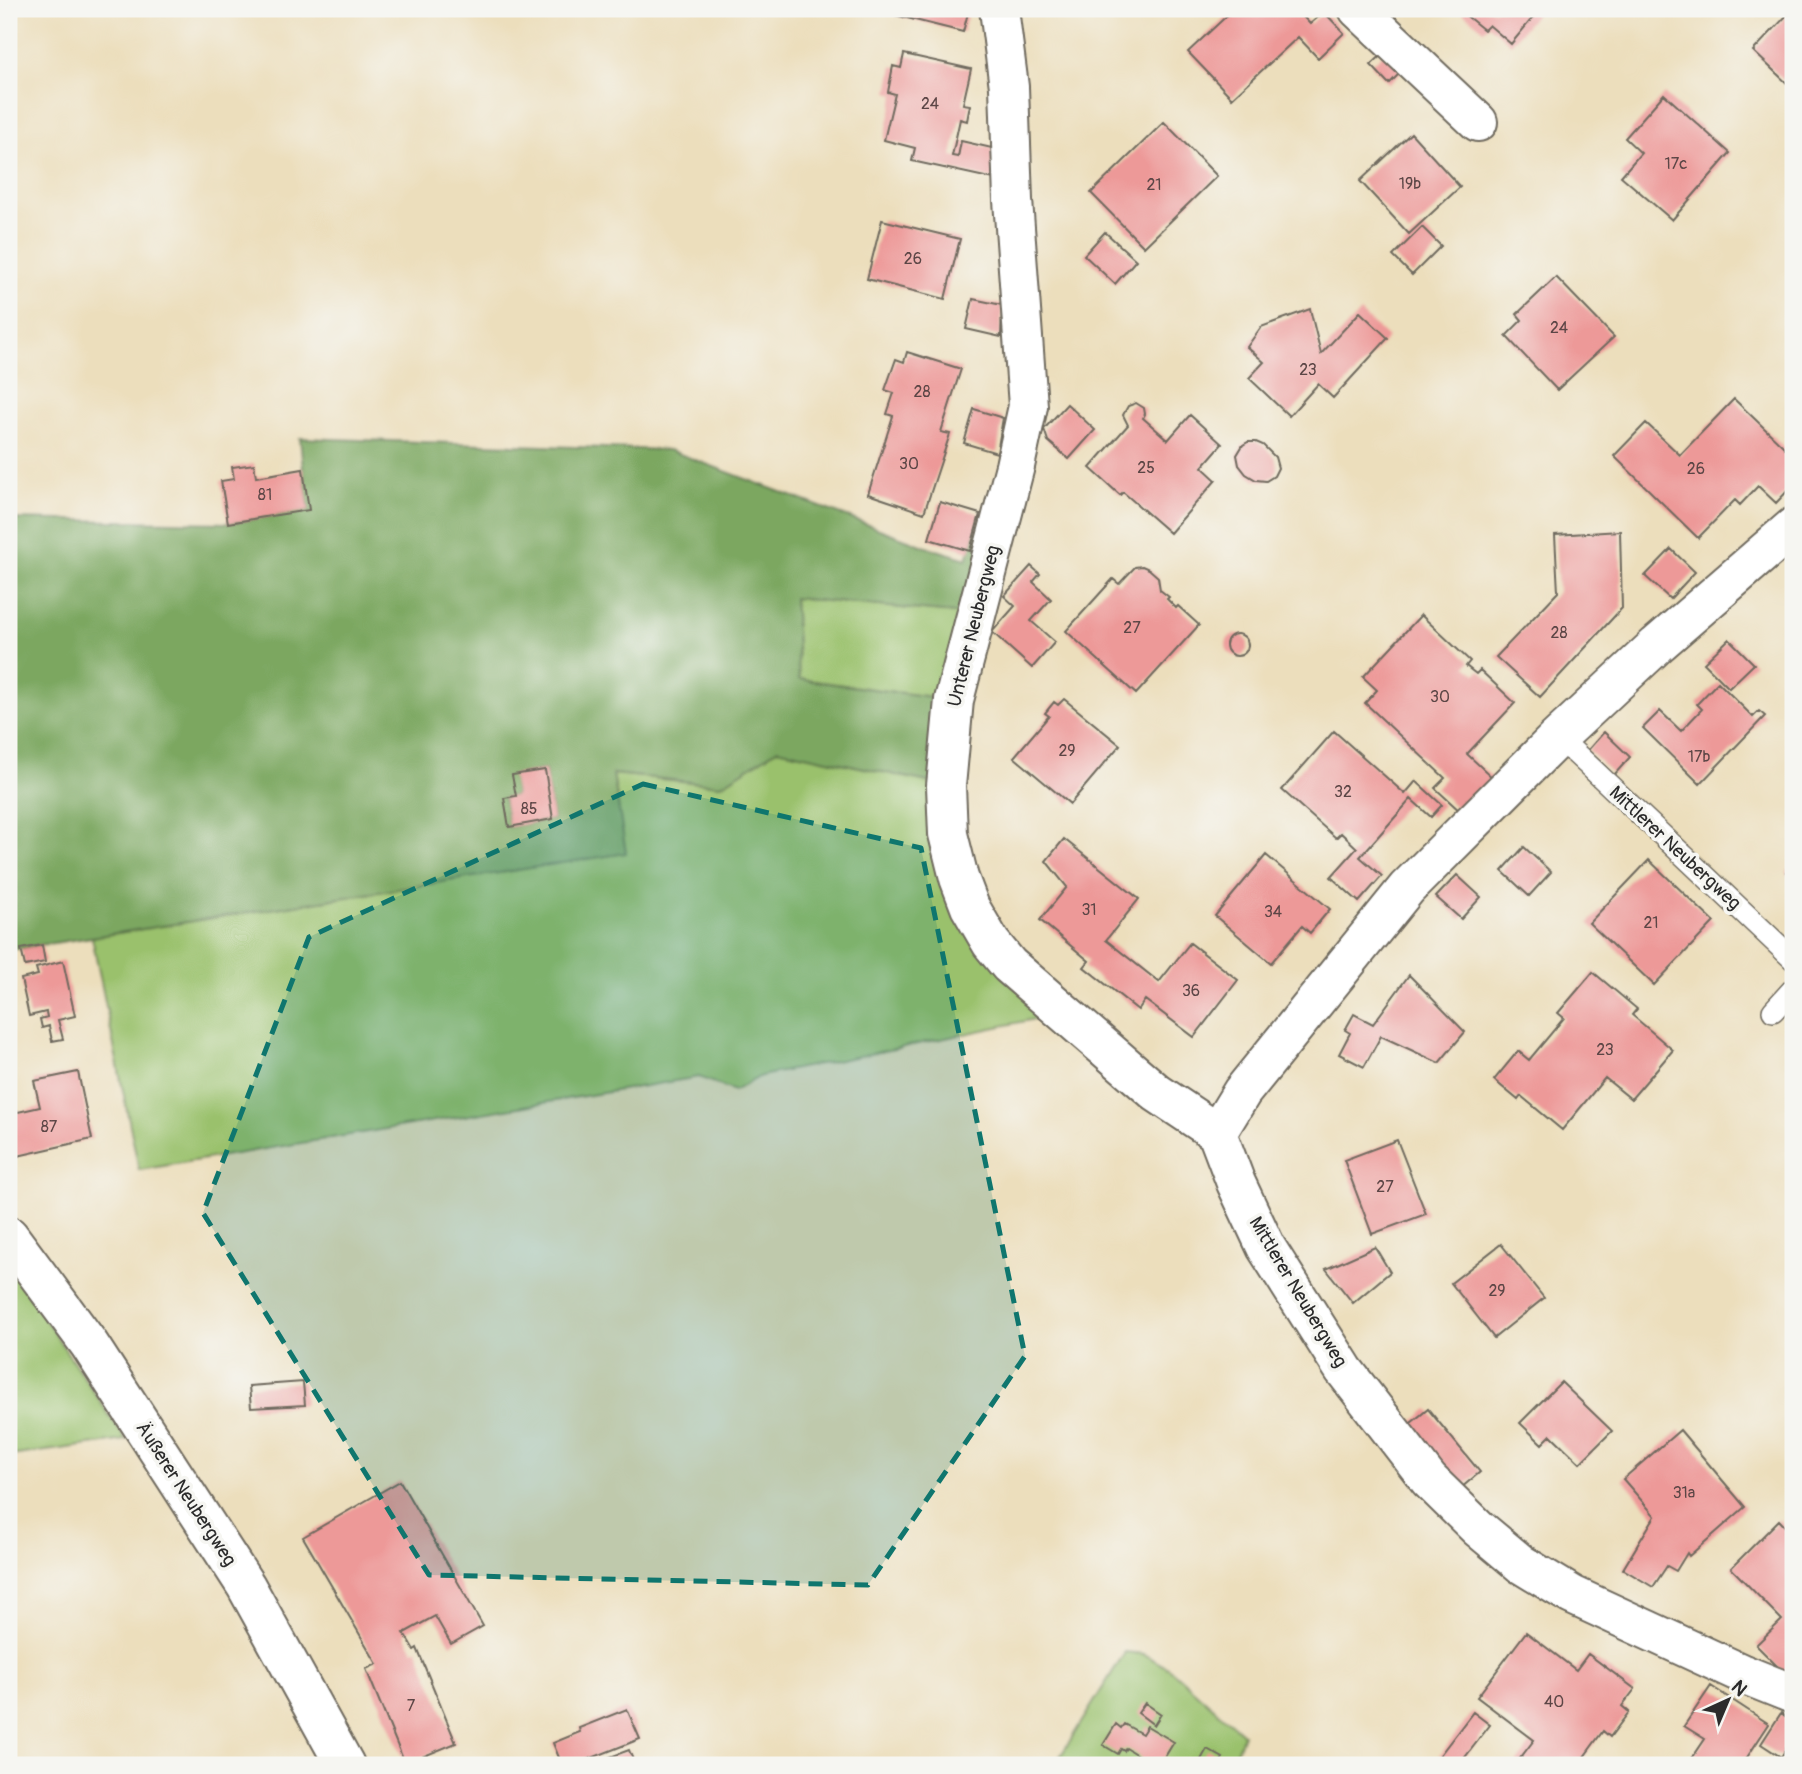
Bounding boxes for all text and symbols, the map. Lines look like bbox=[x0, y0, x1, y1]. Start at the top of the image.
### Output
house number: 24 bbox=[921, 94, 939, 114]
house number: 17c bbox=[1665, 154, 1687, 174]
house number: 19b bbox=[1399, 174, 1421, 194]
house number: 21 bbox=[1146, 175, 1162, 195]
house number: 26 bbox=[904, 249, 922, 269]
house number: 24 bbox=[1550, 318, 1568, 338]
house number: 23 bbox=[1299, 360, 1317, 380]
house number: 28 bbox=[913, 382, 931, 402]
house number: 30 bbox=[899, 454, 919, 474]
house number: 25 bbox=[1137, 458, 1155, 478]
house number: 26 bbox=[1687, 459, 1705, 479]
house number: 81 bbox=[258, 485, 272, 505]
street label: Unterer Neubergweg bbox=[942, 543, 1006, 709]
house number: 27 bbox=[1123, 618, 1141, 638]
house number: 28 bbox=[1550, 623, 1568, 643]
house number: 30 bbox=[1430, 687, 1450, 707]
house number: 29 bbox=[1058, 741, 1076, 761]
house number: 17b bbox=[1688, 747, 1710, 767]
street label: Mittlerer Neubergweg bbox=[1604, 781, 1746, 915]
house number: 32 bbox=[1334, 782, 1352, 802]
house number: 85 bbox=[521, 799, 537, 819]
house number: 31 bbox=[1081, 900, 1097, 920]
house number: 34 bbox=[1264, 902, 1282, 922]
house number: 21 bbox=[1643, 913, 1659, 933]
house number: 36 bbox=[1182, 981, 1200, 1001]
house number: 23 bbox=[1596, 1040, 1614, 1060]
house number: 87 bbox=[41, 1117, 58, 1137]
house number: 27 bbox=[1376, 1177, 1394, 1197]
street label: Mittlerer Neubergweg bbox=[1244, 1212, 1352, 1372]
house number: 29 bbox=[1488, 1281, 1506, 1301]
street label: Äußerer Neubergweg bbox=[130, 1417, 242, 1571]
house number: 31a bbox=[1673, 1483, 1695, 1503]
north arrow bbox=[1694, 1666, 1764, 1736]
text: N bbox=[1726, 1675, 1752, 1702]
house number: 40 bbox=[1544, 1692, 1564, 1712]
house number: 7 bbox=[407, 1696, 416, 1716]

